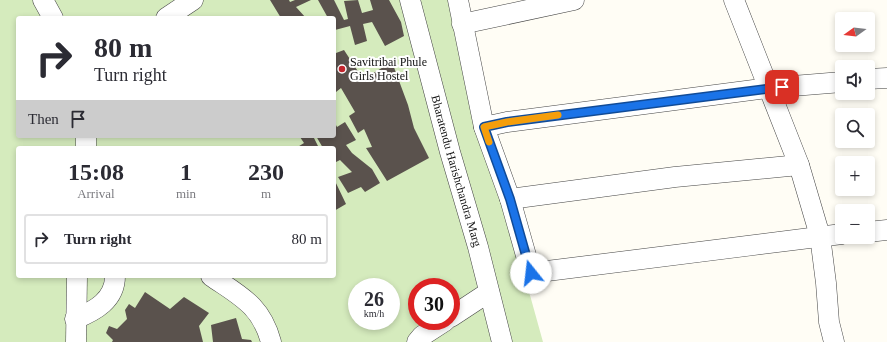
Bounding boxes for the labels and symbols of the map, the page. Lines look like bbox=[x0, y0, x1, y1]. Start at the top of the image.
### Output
north arrow bbox=[835, 12, 875, 52]
place label: Savitribai Phule Girls Hostel bbox=[350, 55, 427, 83]
marker: Savitribai Phule Girls Hostel bbox=[337, 64, 347, 74]
pin bbox=[765, 70, 799, 104]
street label: Bharatendu Harishchandra Marg bbox=[428, 93, 485, 248]
position arrow bbox=[510, 252, 552, 294]
speed limit sign: 30 bbox=[408, 278, 460, 330]

